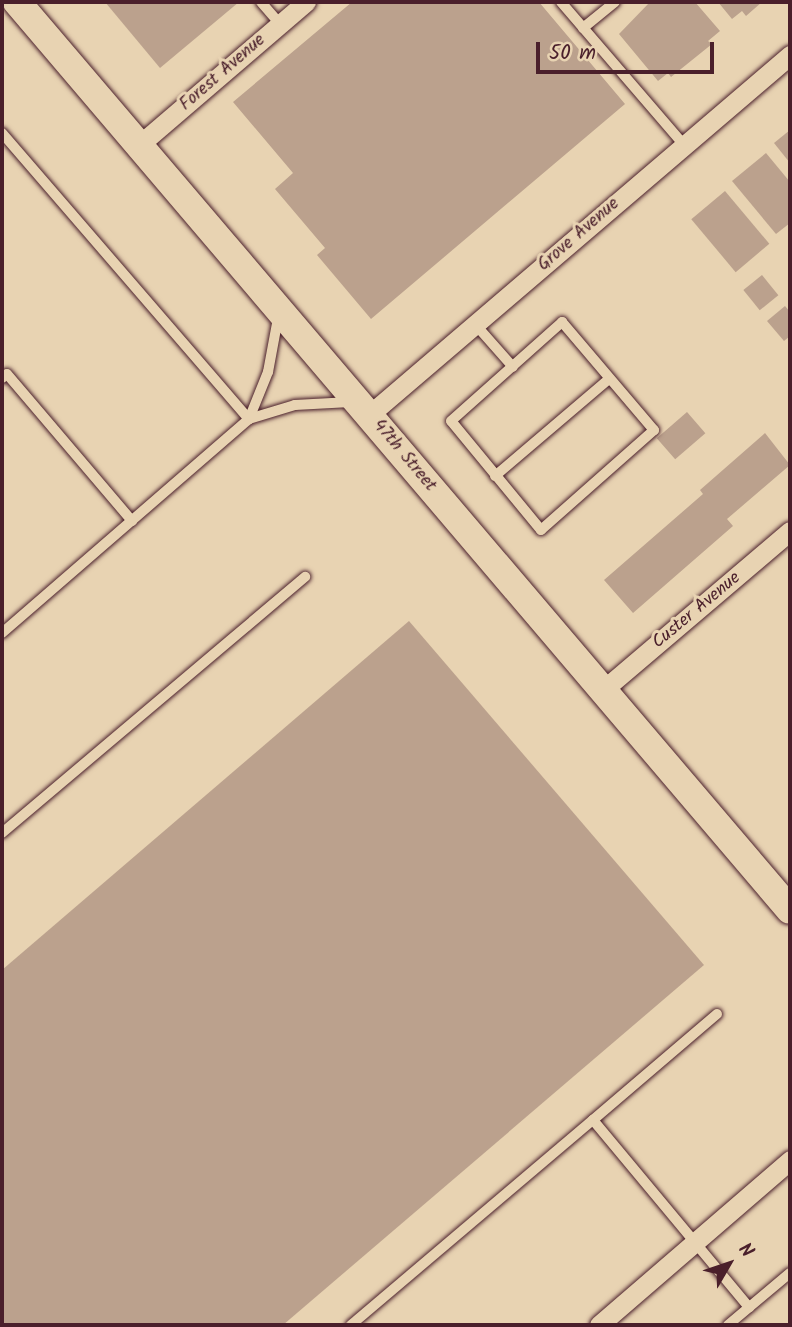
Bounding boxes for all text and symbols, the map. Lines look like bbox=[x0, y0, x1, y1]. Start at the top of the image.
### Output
scale bar bbox=[540, 28, 718, 72]
street label: Forest Avenue bbox=[176, 30, 270, 116]
text: 50 m bbox=[549, 37, 596, 70]
street label: Grove Avenue bbox=[534, 194, 624, 276]
street label: 47th Street bbox=[368, 415, 440, 497]
street label: Custer Avenue bbox=[649, 568, 745, 654]
north arrow bbox=[694, 1229, 764, 1299]
text: N bbox=[730, 1237, 761, 1265]

